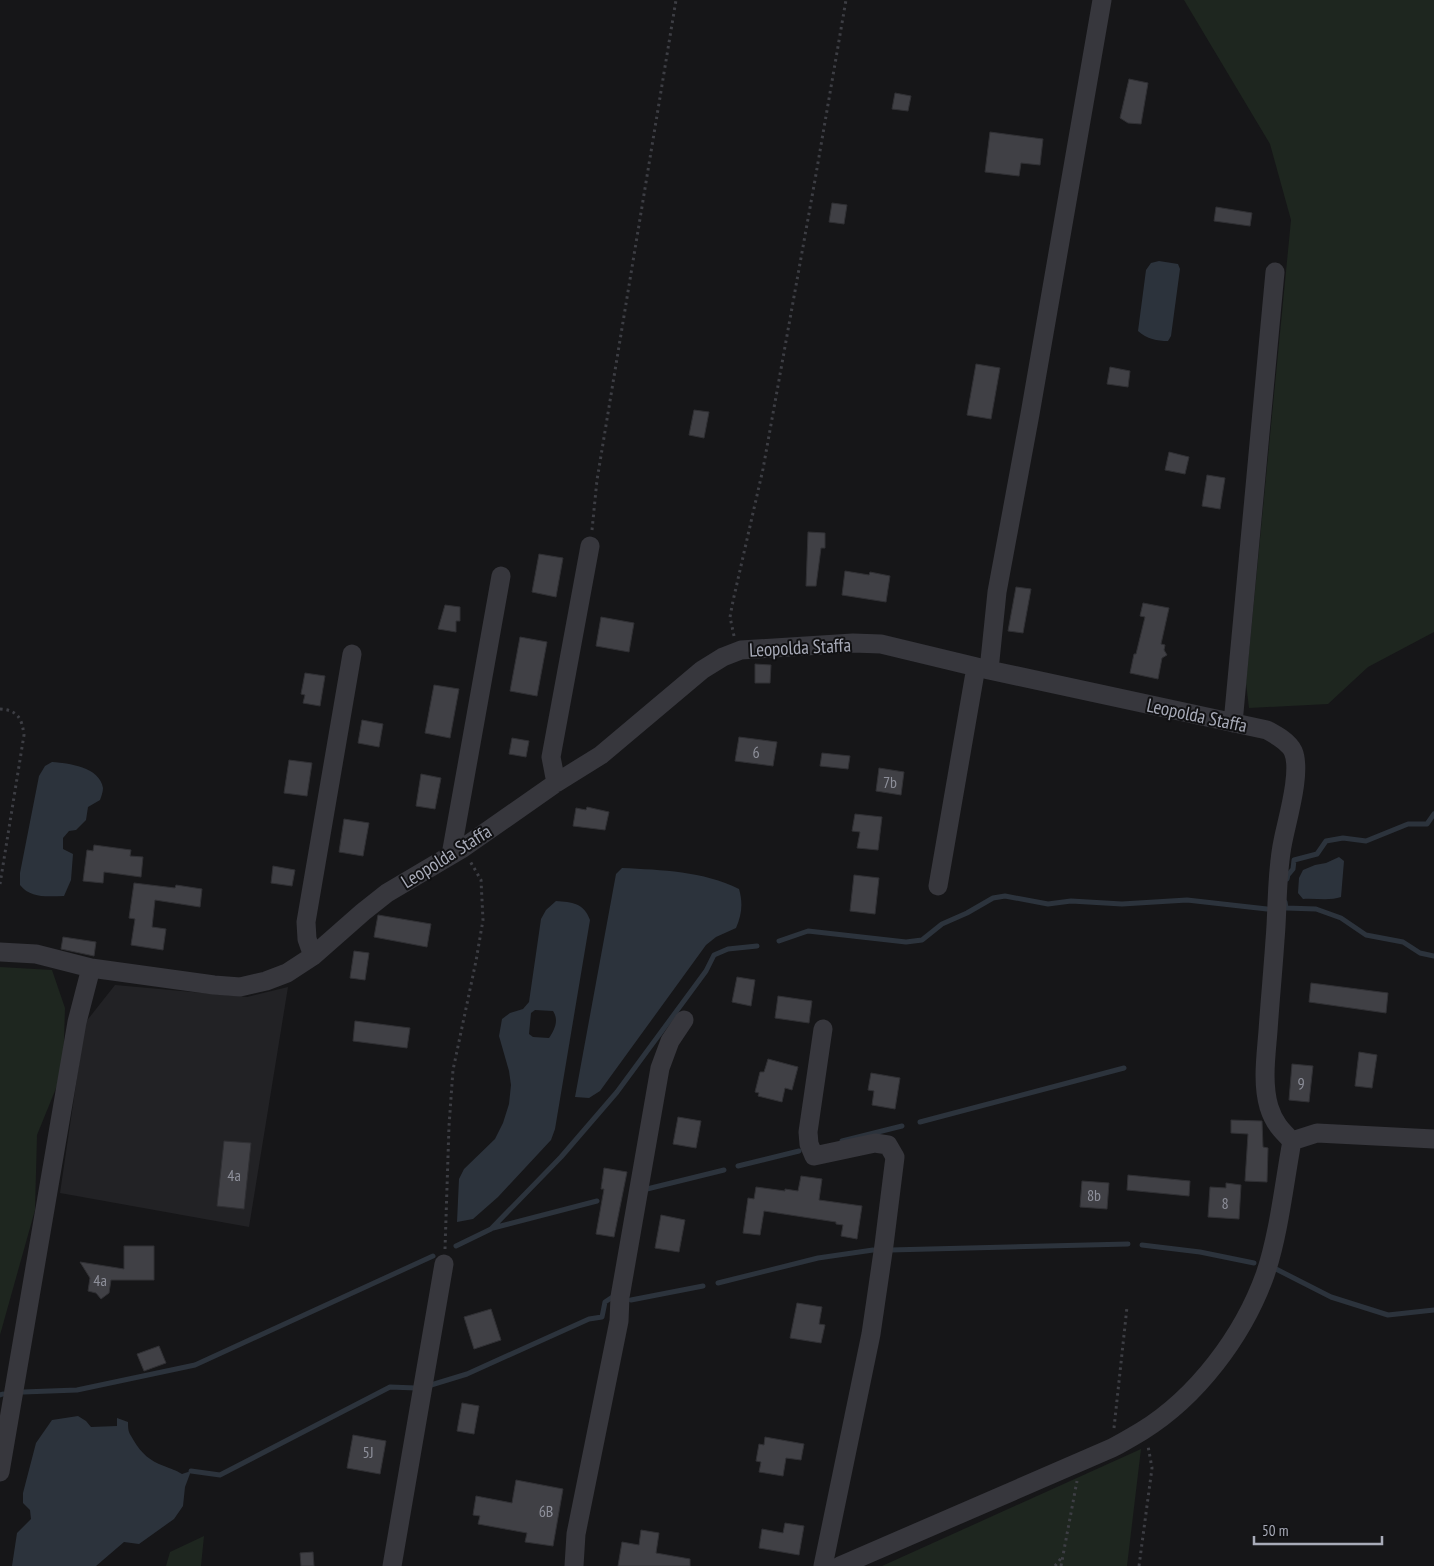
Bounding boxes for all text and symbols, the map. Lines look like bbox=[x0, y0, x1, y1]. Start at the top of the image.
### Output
street label: Leopolda Staffa bbox=[748, 632, 852, 662]
street label: Leopolda Staffa bbox=[1145, 693, 1249, 737]
house number: 6 bbox=[752, 742, 760, 762]
house number: 7b bbox=[883, 772, 897, 792]
street label: Leopolda Staffa bbox=[396, 819, 496, 893]
house number: 9 bbox=[1297, 1073, 1305, 1093]
house number: 4a bbox=[227, 1165, 241, 1185]
house number: 8b bbox=[1087, 1185, 1101, 1205]
house number: 8 bbox=[1221, 1193, 1229, 1213]
house number: 4a bbox=[93, 1270, 107, 1290]
house number: 5J bbox=[362, 1442, 374, 1462]
house number: 6B bbox=[539, 1501, 553, 1521]
scale bar bbox=[1254, 1514, 1382, 1546]
text: 50 m bbox=[1262, 1521, 1288, 1540]

